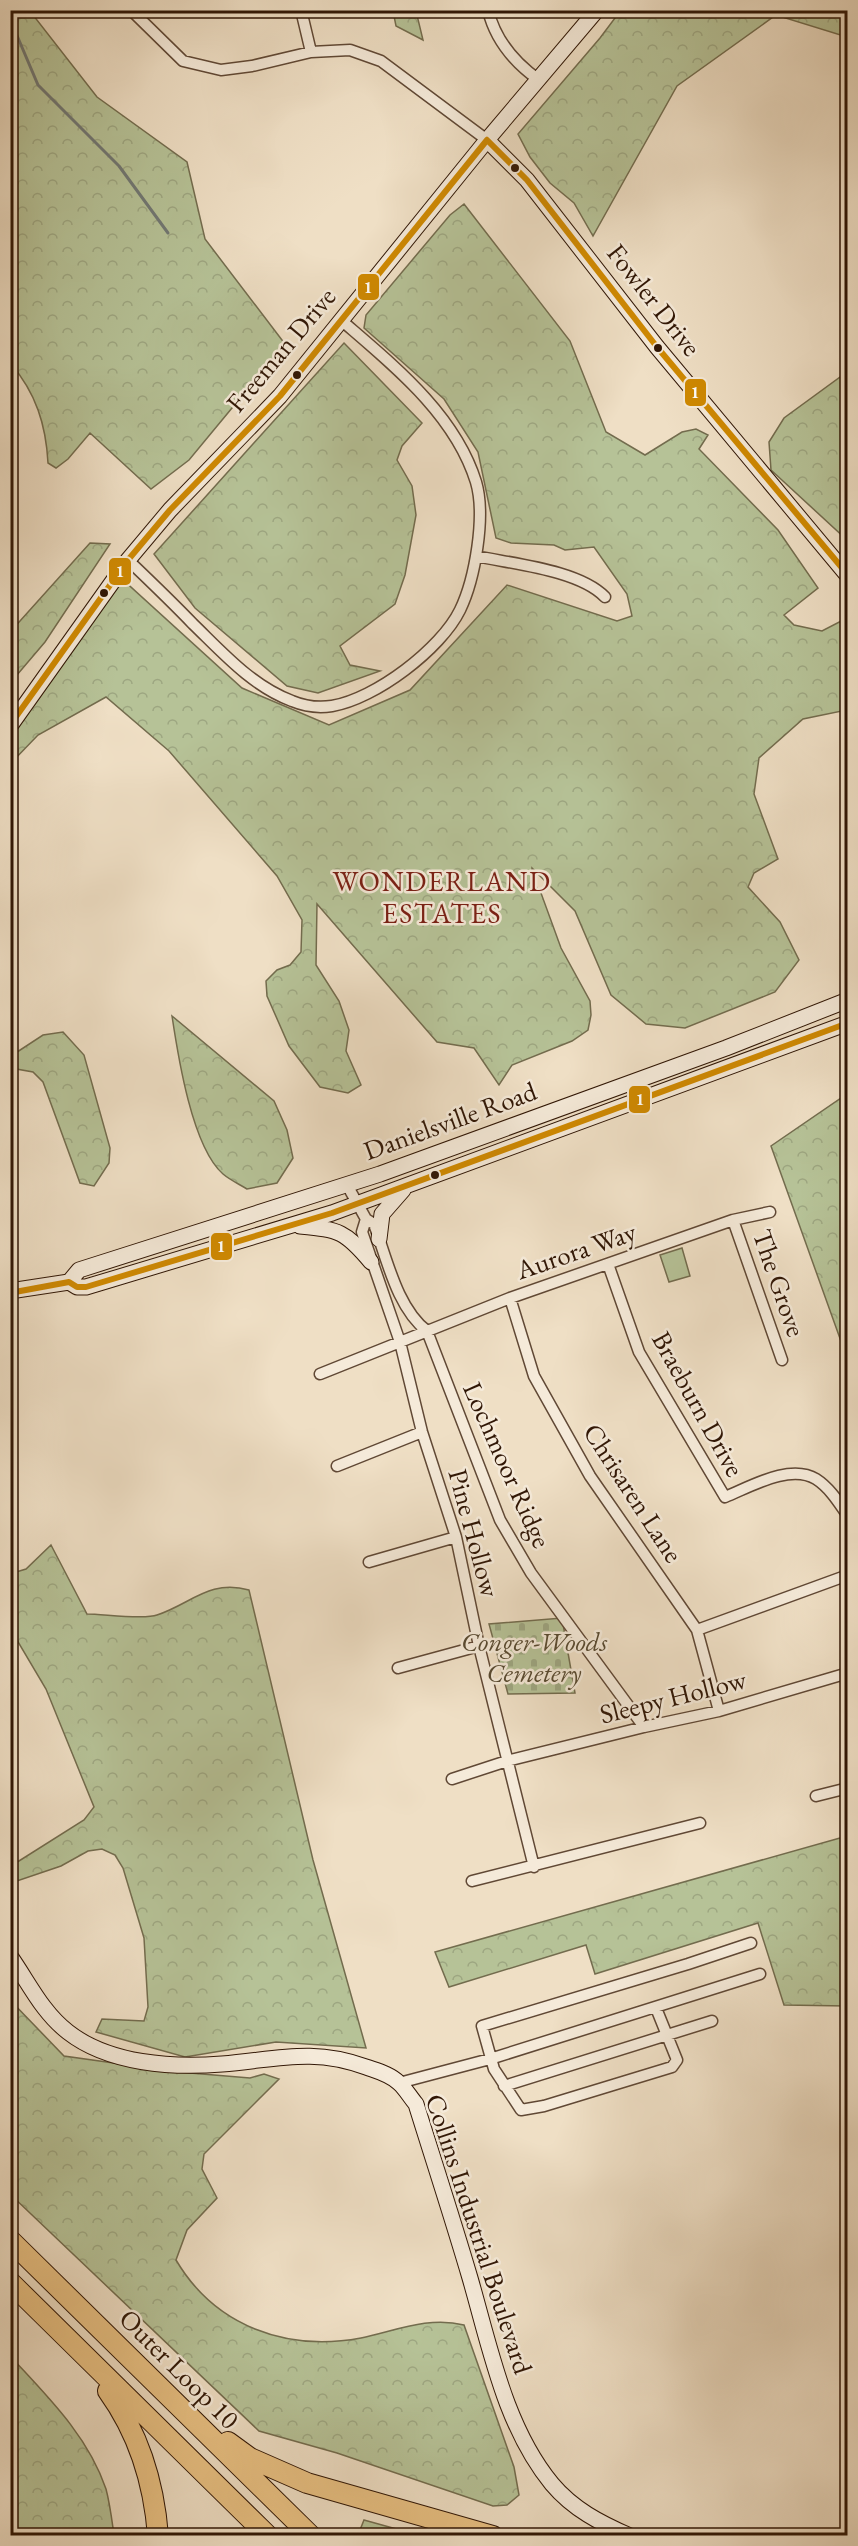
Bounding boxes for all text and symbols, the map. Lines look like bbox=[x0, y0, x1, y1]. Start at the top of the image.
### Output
unlabelled marker bbox=[509, 162, 521, 174]
street label: Fowler Drive bbox=[599, 236, 709, 363]
line badge: 1 bbox=[357, 273, 380, 301]
text: 1 bbox=[364, 277, 372, 298]
street label: Freeman Drive bbox=[218, 280, 343, 419]
unlabelled marker bbox=[652, 342, 664, 354]
unlabelled marker bbox=[291, 369, 303, 381]
line badge: 1 bbox=[684, 378, 707, 407]
text: 1 bbox=[691, 382, 699, 403]
line badge: 1 bbox=[108, 557, 132, 586]
text: 1 bbox=[116, 561, 124, 582]
unlabelled marker bbox=[98, 587, 110, 599]
district label: WONDERLAND ESTATES bbox=[332, 863, 552, 931]
street label: Danielsville Road bbox=[359, 1073, 541, 1168]
line badge: 1 bbox=[628, 1085, 651, 1114]
text: 1 bbox=[636, 1089, 644, 1110]
unlabelled marker bbox=[429, 1169, 441, 1181]
street label: Aurora Way bbox=[510, 1214, 641, 1288]
street label: The Grove bbox=[745, 1225, 814, 1341]
line badge: 1 bbox=[210, 1232, 233, 1261]
text: 1 bbox=[217, 1236, 225, 1257]
street label: Braeburn Drive bbox=[644, 1325, 753, 1482]
street label: Lochmoor Ridge bbox=[455, 1376, 560, 1553]
street label: Chrisaren Lane bbox=[576, 1417, 691, 1569]
street label: Pine Hollow bbox=[441, 1465, 508, 1601]
park label: Conger-Woods Cemetery bbox=[461, 1624, 608, 1690]
street label: Sleepy Hollow bbox=[596, 1661, 750, 1732]
street label: Collins Industrial Boulevard bbox=[418, 2089, 541, 2379]
street label: Outer Loop 10 bbox=[112, 2301, 247, 2436]

